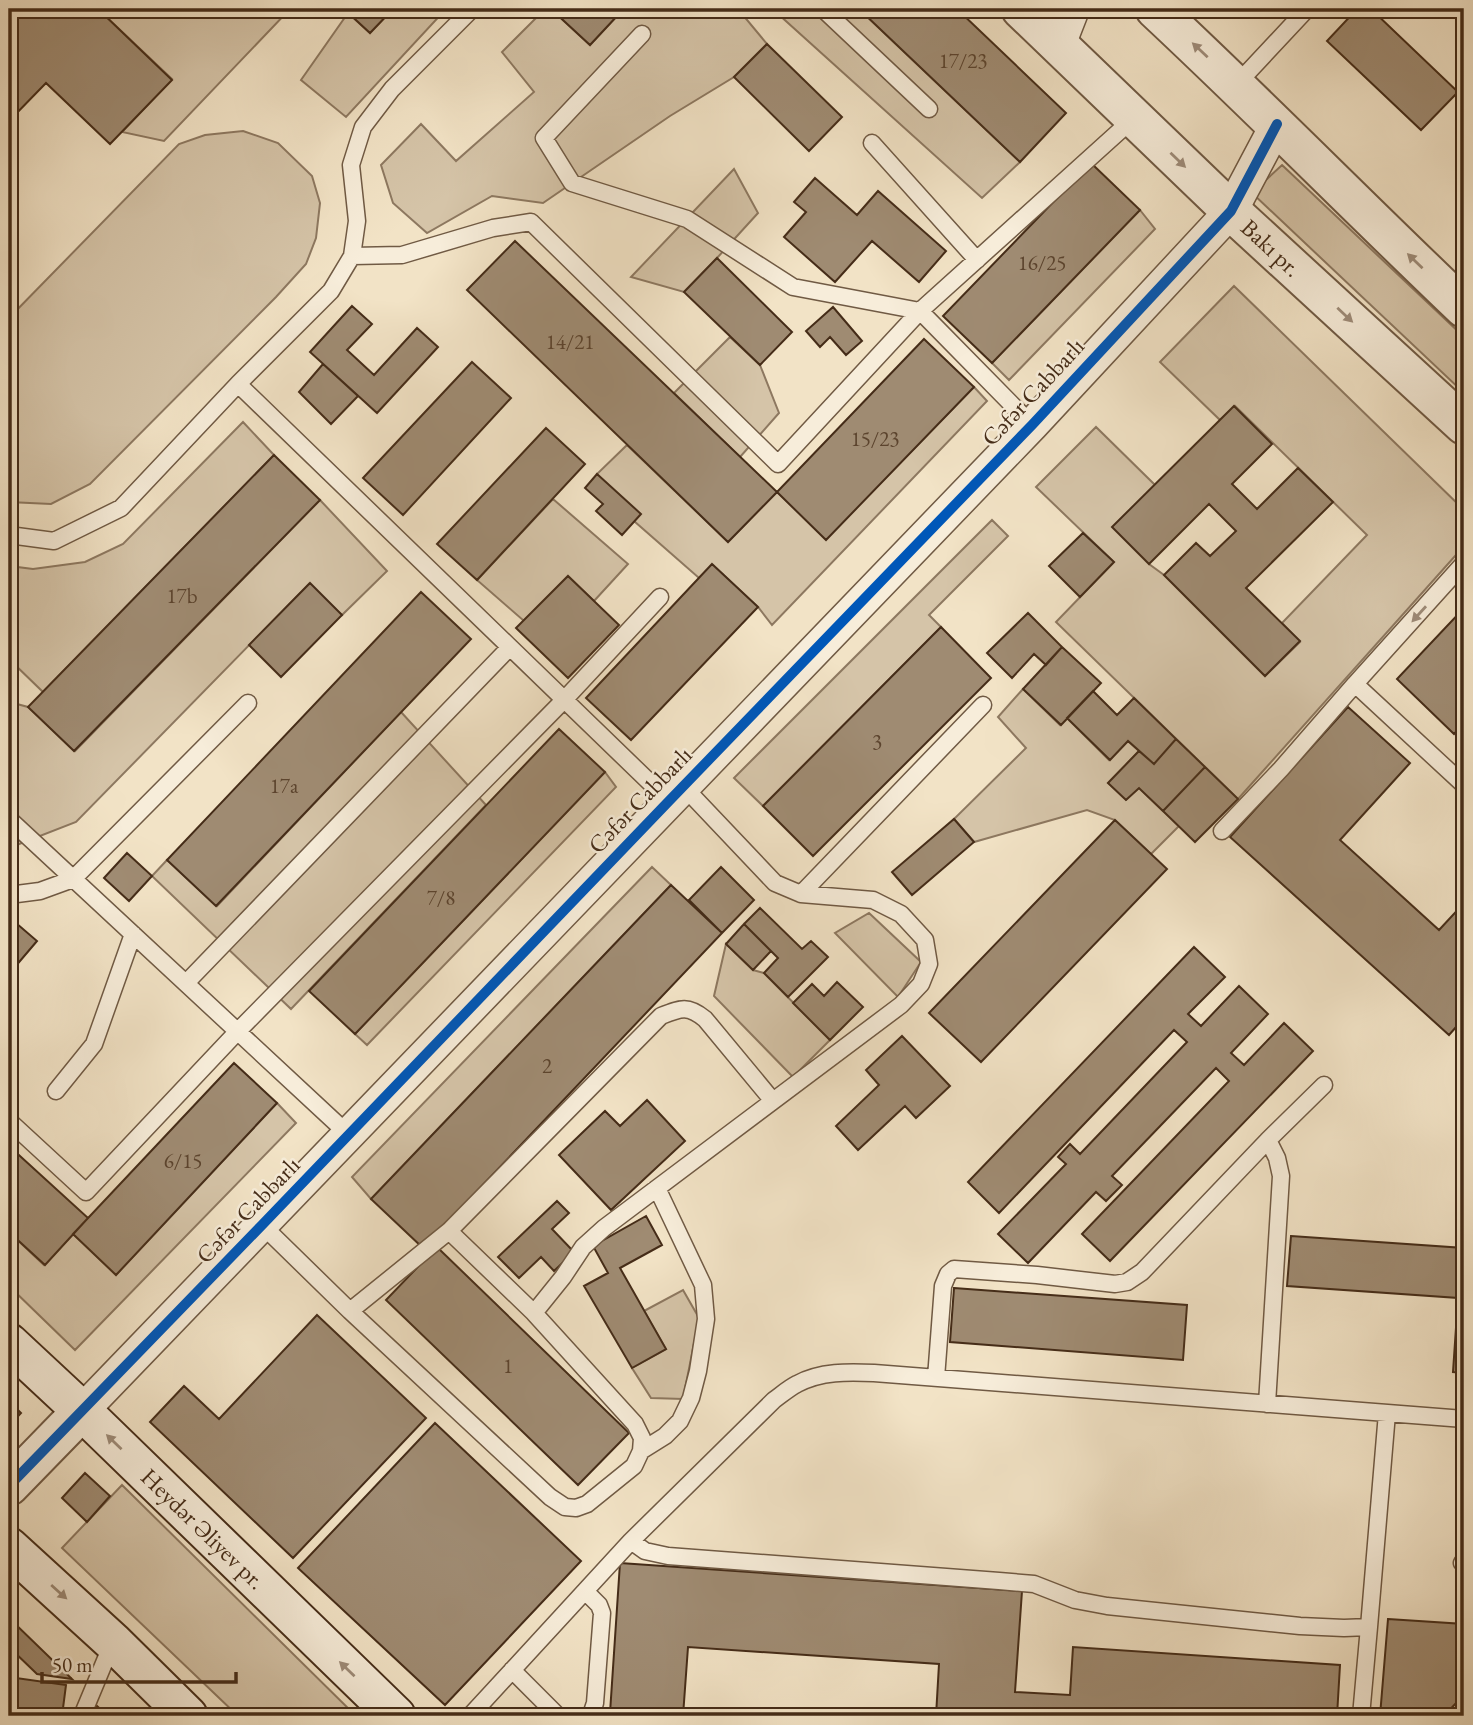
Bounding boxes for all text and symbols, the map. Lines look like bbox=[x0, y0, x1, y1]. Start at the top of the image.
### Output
one-way arrow bbox=[1192, 43, 1209, 59]
house number: 17/23 bbox=[939, 47, 987, 74]
one-way arrow bbox=[1170, 152, 1187, 169]
street label: Bakı pr. bbox=[1235, 212, 1308, 283]
house number: 16/25 bbox=[1018, 249, 1066, 276]
one-way arrow bbox=[1406, 253, 1424, 269]
one-way arrow bbox=[1336, 307, 1354, 323]
house number: 14/21 bbox=[546, 328, 594, 355]
street label: Cəfər Cabbarlı bbox=[975, 331, 1091, 452]
house number: 15/23 bbox=[851, 425, 899, 452]
house number: 17b bbox=[167, 582, 198, 609]
one-way arrow bbox=[1411, 605, 1427, 622]
house number: 3 bbox=[872, 728, 882, 755]
street label: Cəfər Cabbarlı bbox=[581, 739, 698, 860]
house number: 17a bbox=[270, 772, 299, 799]
house number: 7/8 bbox=[427, 884, 455, 911]
house number: 2 bbox=[542, 1052, 552, 1079]
house number: 6/15 bbox=[164, 1147, 202, 1174]
street label: Cəfər Cabbarlı bbox=[189, 1149, 306, 1270]
house number: 1 bbox=[503, 1352, 513, 1379]
one-way arrow bbox=[106, 1434, 123, 1450]
street label: Heydər Əliyev pr. bbox=[134, 1461, 272, 1596]
one-way arrow bbox=[50, 1584, 67, 1600]
scale bar bbox=[42, 1641, 236, 1685]
text: 50 m bbox=[52, 1651, 93, 1678]
one-way arrow bbox=[339, 1661, 356, 1677]

